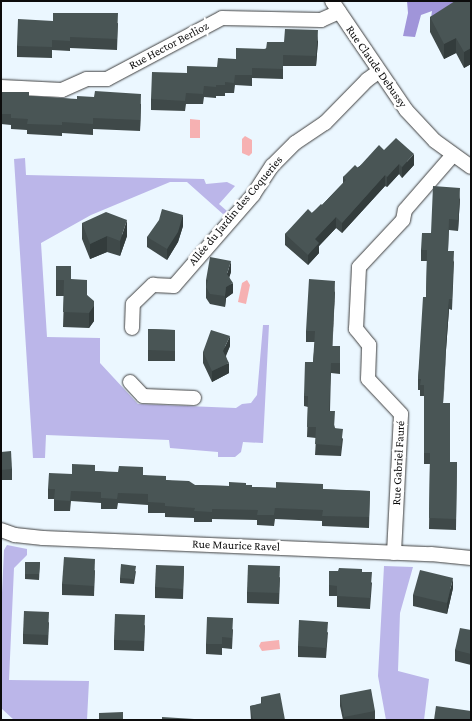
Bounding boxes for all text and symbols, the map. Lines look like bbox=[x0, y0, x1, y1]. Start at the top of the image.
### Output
street label: Rue Hector Berlioz bbox=[127, 19, 211, 73]
street label: Rue Claude Debussy bbox=[342, 23, 410, 111]
street label: Allée du Jardin des Coqueries bbox=[186, 153, 286, 269]
street label: Rue Gabriel Fauré bbox=[390, 420, 408, 506]
street label: Rue Maurice Ravel bbox=[192, 537, 280, 555]

